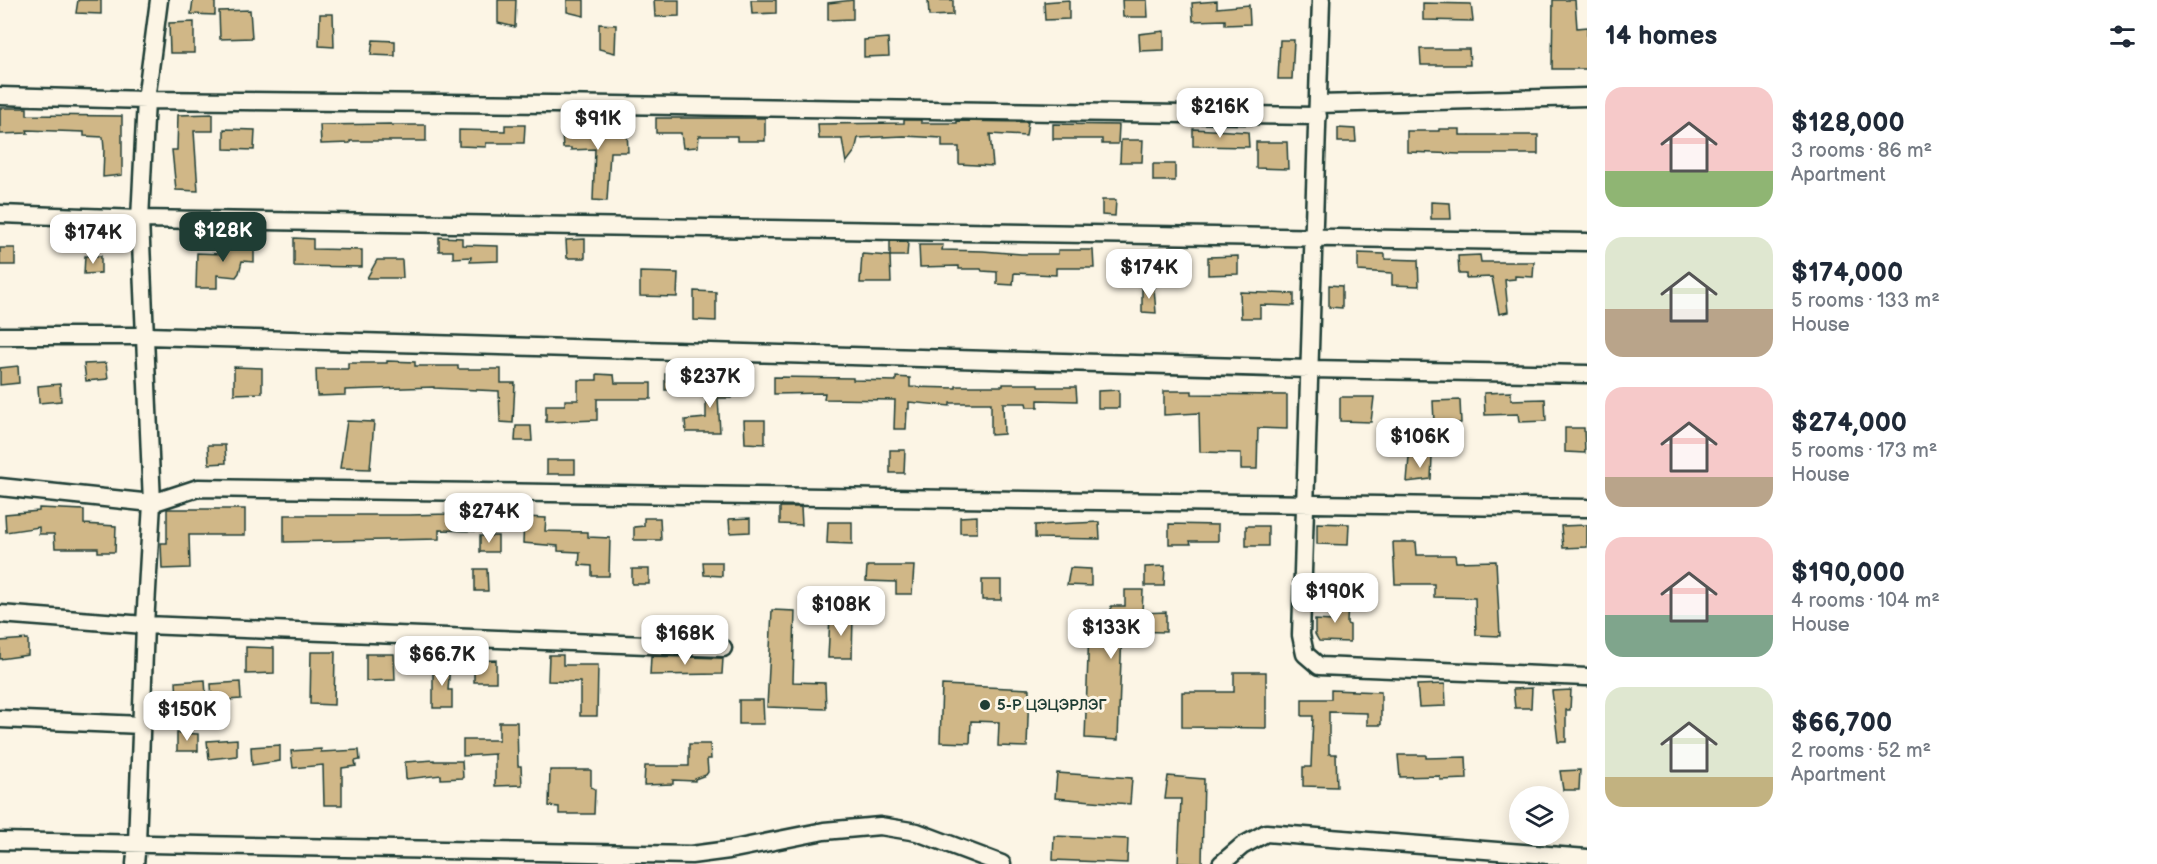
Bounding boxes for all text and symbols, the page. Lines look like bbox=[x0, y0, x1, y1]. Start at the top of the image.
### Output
icon: filters bbox=[2106, 20, 2139, 53]
text: 14 homes bbox=[1605, 21, 1717, 52]
pin: $216K bbox=[1178, 88, 1262, 139]
text: $216K bbox=[1191, 95, 1249, 119]
pin: $91K bbox=[562, 100, 634, 151]
text: $91K bbox=[575, 107, 621, 131]
text: $128,000 bbox=[1791, 108, 1905, 139]
icon: home bbox=[1653, 111, 1725, 183]
text: 3 rooms · 86 m² bbox=[1791, 139, 1932, 163]
text: Apartment bbox=[1791, 163, 1886, 187]
pin: $128K bbox=[181, 212, 265, 263]
pin: $174K bbox=[51, 214, 135, 265]
text: $128K bbox=[193, 219, 253, 243]
text: $174K bbox=[64, 221, 122, 245]
pin: $174K bbox=[1107, 249, 1191, 300]
text: $174K bbox=[1120, 256, 1178, 280]
text: $174,000 bbox=[1791, 258, 1903, 289]
icon: home bbox=[1653, 261, 1725, 333]
text: 5 rooms · 133 m² bbox=[1791, 289, 1940, 313]
text: House bbox=[1791, 313, 1850, 337]
pin: $237K bbox=[668, 358, 752, 409]
text: $237K bbox=[680, 365, 740, 389]
text: $274,000 bbox=[1791, 408, 1907, 439]
icon: home bbox=[1653, 411, 1725, 483]
pin: $106K bbox=[1378, 418, 1462, 469]
text: $106K bbox=[1390, 425, 1450, 449]
text: 5 rooms · 173 m² bbox=[1791, 439, 1937, 463]
text: House bbox=[1791, 463, 1850, 487]
pin: $274K bbox=[447, 493, 531, 544]
text: $274K bbox=[458, 500, 520, 524]
text: $190,000 bbox=[1791, 558, 1905, 589]
icon: home bbox=[1653, 561, 1725, 633]
pin: $190K bbox=[1293, 573, 1377, 624]
text: $190K bbox=[1305, 580, 1365, 604]
pin: $108K bbox=[799, 586, 883, 637]
text: 4 rooms · 104 m² bbox=[1791, 589, 1940, 613]
text: $108K bbox=[811, 593, 871, 617]
pin: $133K bbox=[1069, 609, 1153, 660]
text: House bbox=[1791, 613, 1850, 637]
pin: $168K bbox=[643, 615, 727, 666]
text: $133K bbox=[1082, 616, 1140, 640]
text: $168K bbox=[655, 622, 715, 646]
pin: $66.7K bbox=[393, 636, 491, 687]
text: $66.7K bbox=[409, 643, 475, 667]
pin: $150K bbox=[145, 691, 229, 742]
place label: 5-Р ЦЭЦЭРЛЭГ bbox=[997, 696, 1107, 715]
text: $150K bbox=[157, 698, 217, 722]
marker: 5-Р ЦЭЦЭРЛЭГ bbox=[978, 698, 992, 712]
text: $66,700 bbox=[1791, 708, 1892, 739]
icon: home bbox=[1653, 711, 1725, 783]
text: 2 rooms · 52 m² bbox=[1791, 739, 1931, 763]
text: Apartment bbox=[1791, 763, 1886, 787]
map controls bbox=[1509, 786, 1569, 846]
button: layers bbox=[1509, 786, 1569, 846]

